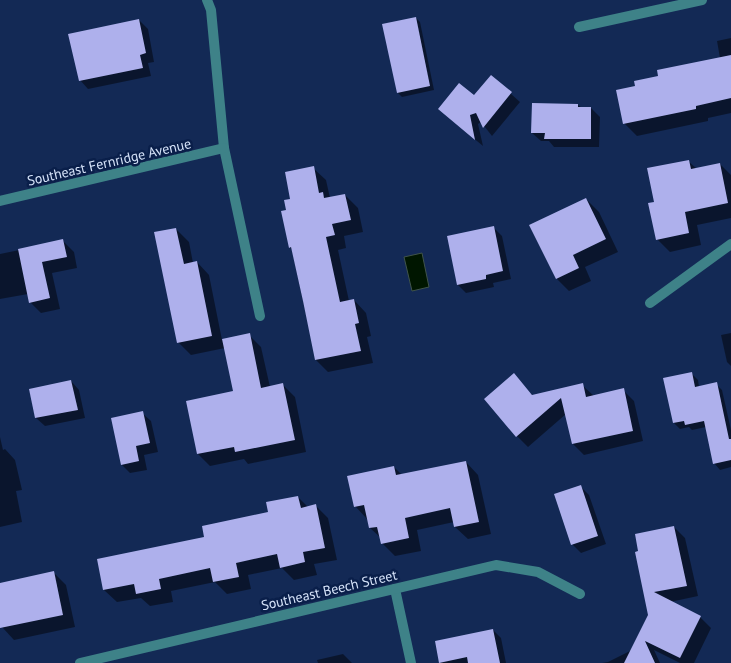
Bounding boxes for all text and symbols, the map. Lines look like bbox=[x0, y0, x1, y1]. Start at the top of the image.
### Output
street label: Southeast Fernridge Avenue bbox=[25, 134, 193, 190]
street label: Southeast Beech Street bbox=[259, 566, 399, 614]

